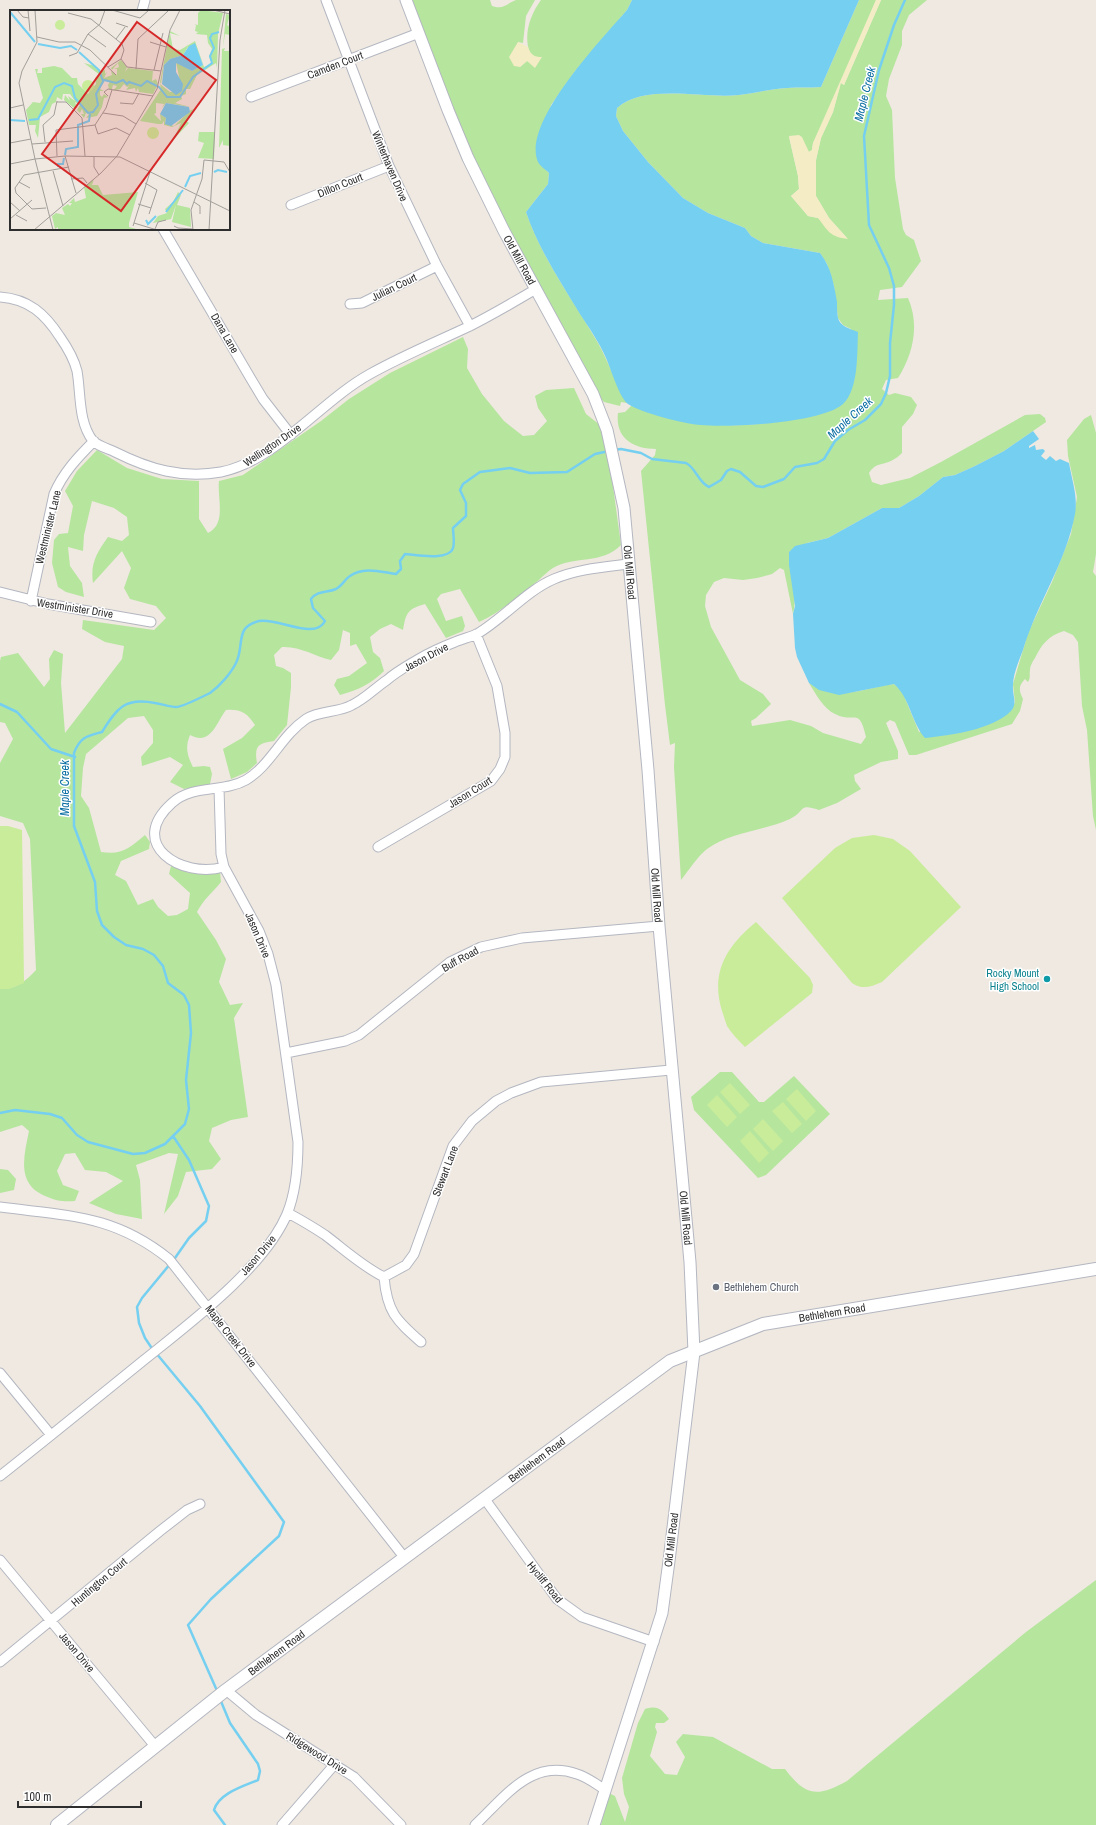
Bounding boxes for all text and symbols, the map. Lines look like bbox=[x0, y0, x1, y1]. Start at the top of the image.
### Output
inset map bbox=[10, 10, 230, 230]
street label: Camden Court bbox=[305, 48, 365, 82]
water label: Maple Creek bbox=[850, 64, 880, 123]
street label: Winterhaven Drive bbox=[369, 129, 411, 203]
street label: Dillon Court bbox=[315, 169, 365, 200]
street label: Old Mill Road bbox=[500, 232, 539, 287]
street label: Julian Court bbox=[369, 270, 419, 304]
street label: Dana Lane bbox=[208, 310, 242, 356]
water label: Maple Creek bbox=[824, 393, 877, 443]
street label: Wellington Drive bbox=[241, 421, 303, 469]
street label: Westminister Lane bbox=[32, 489, 64, 565]
street label: Old Mill Road bbox=[620, 545, 639, 600]
street label: Westminister Drive bbox=[36, 595, 114, 621]
street label: Jason Drive bbox=[401, 640, 451, 674]
water label: Maple Creek bbox=[57, 759, 73, 816]
street label: Jason Court bbox=[446, 773, 495, 811]
street label: Old Mill Road bbox=[648, 867, 666, 923]
street label: Jason Drive bbox=[242, 910, 274, 960]
street label: Buff Road bbox=[439, 943, 481, 975]
place label: Rocky Mount High School bbox=[986, 966, 1039, 993]
marker: Rocky Mount High School bbox=[1042, 974, 1052, 984]
street label: Stewart Lane bbox=[429, 1144, 461, 1198]
street label: Old Mill Road bbox=[676, 1190, 695, 1246]
street label: Jason Drive bbox=[237, 1232, 279, 1278]
place label: Bethlehem Church bbox=[724, 1280, 799, 1294]
marker: Bethlehem Church bbox=[711, 1282, 721, 1292]
street label: Bethlehem Road bbox=[798, 1300, 866, 1325]
street label: Maple Creek Drive bbox=[202, 1302, 260, 1370]
street label: Bethlehem Road bbox=[505, 1434, 568, 1485]
street label: Old Mill Road bbox=[661, 1512, 681, 1568]
street label: Huntington Court bbox=[68, 1554, 130, 1609]
street label: Hycliff Road bbox=[524, 1559, 566, 1605]
street label: Bethlehem Road bbox=[245, 1627, 308, 1678]
street label: Jason Drive bbox=[56, 1629, 98, 1675]
street label: Ridgewood Drive bbox=[284, 1729, 350, 1777]
scale bar bbox=[18, 1783, 141, 1809]
text: 100 m bbox=[24, 1789, 51, 1805]

